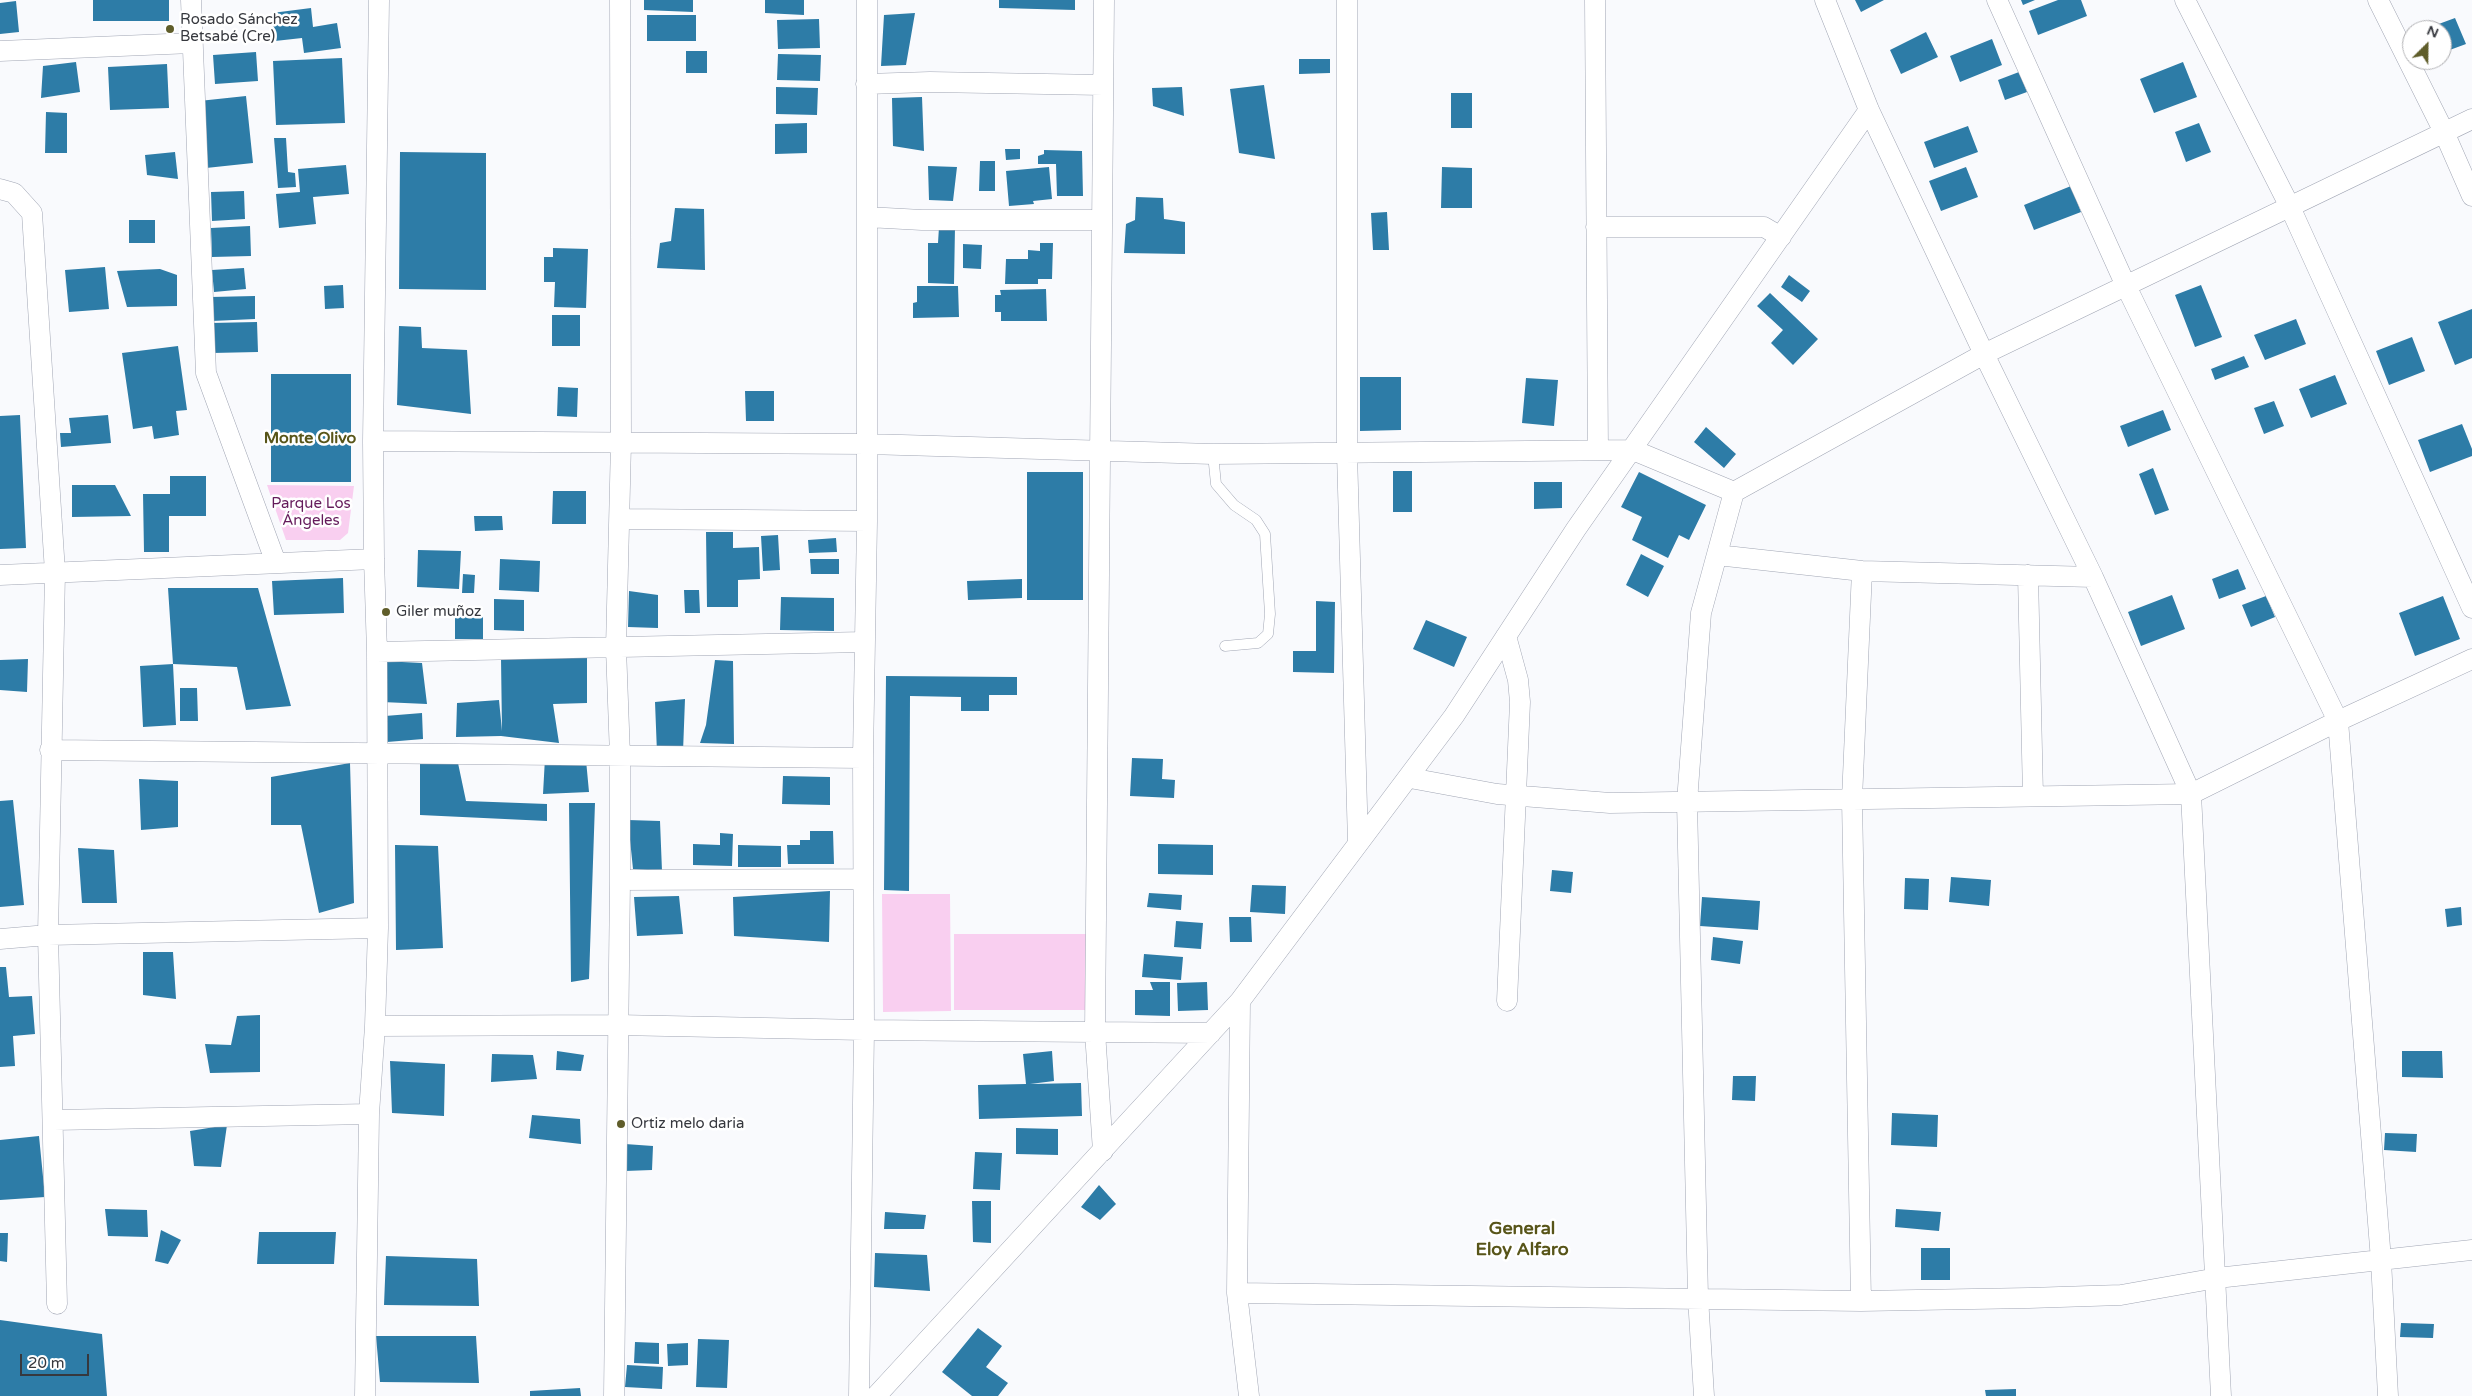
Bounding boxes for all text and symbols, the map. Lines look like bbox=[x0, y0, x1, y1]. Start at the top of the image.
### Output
place label: Rosado Sánchez Betsabé (Cre) bbox=[180, 11, 298, 46]
north arrow bbox=[2402, 20, 2452, 70]
text: N bbox=[2424, 22, 2441, 42]
marker: Rosado Sánchez Betsabé (Cre) bbox=[164, 23, 176, 35]
district label: Monte Olivo bbox=[264, 429, 356, 449]
park label: Parque Los Ángeles bbox=[271, 495, 351, 530]
place label: Giler muñoz bbox=[396, 603, 482, 621]
marker: Giler muñoz bbox=[380, 606, 392, 618]
place label: Ortiz melo daria bbox=[631, 1115, 744, 1133]
marker: Ortiz melo daria bbox=[615, 1118, 627, 1130]
district label: General Eloy Alfaro bbox=[1475, 1218, 1569, 1260]
scale bar bbox=[22, 1344, 91, 1376]
text: 20 m bbox=[28, 1354, 65, 1372]

